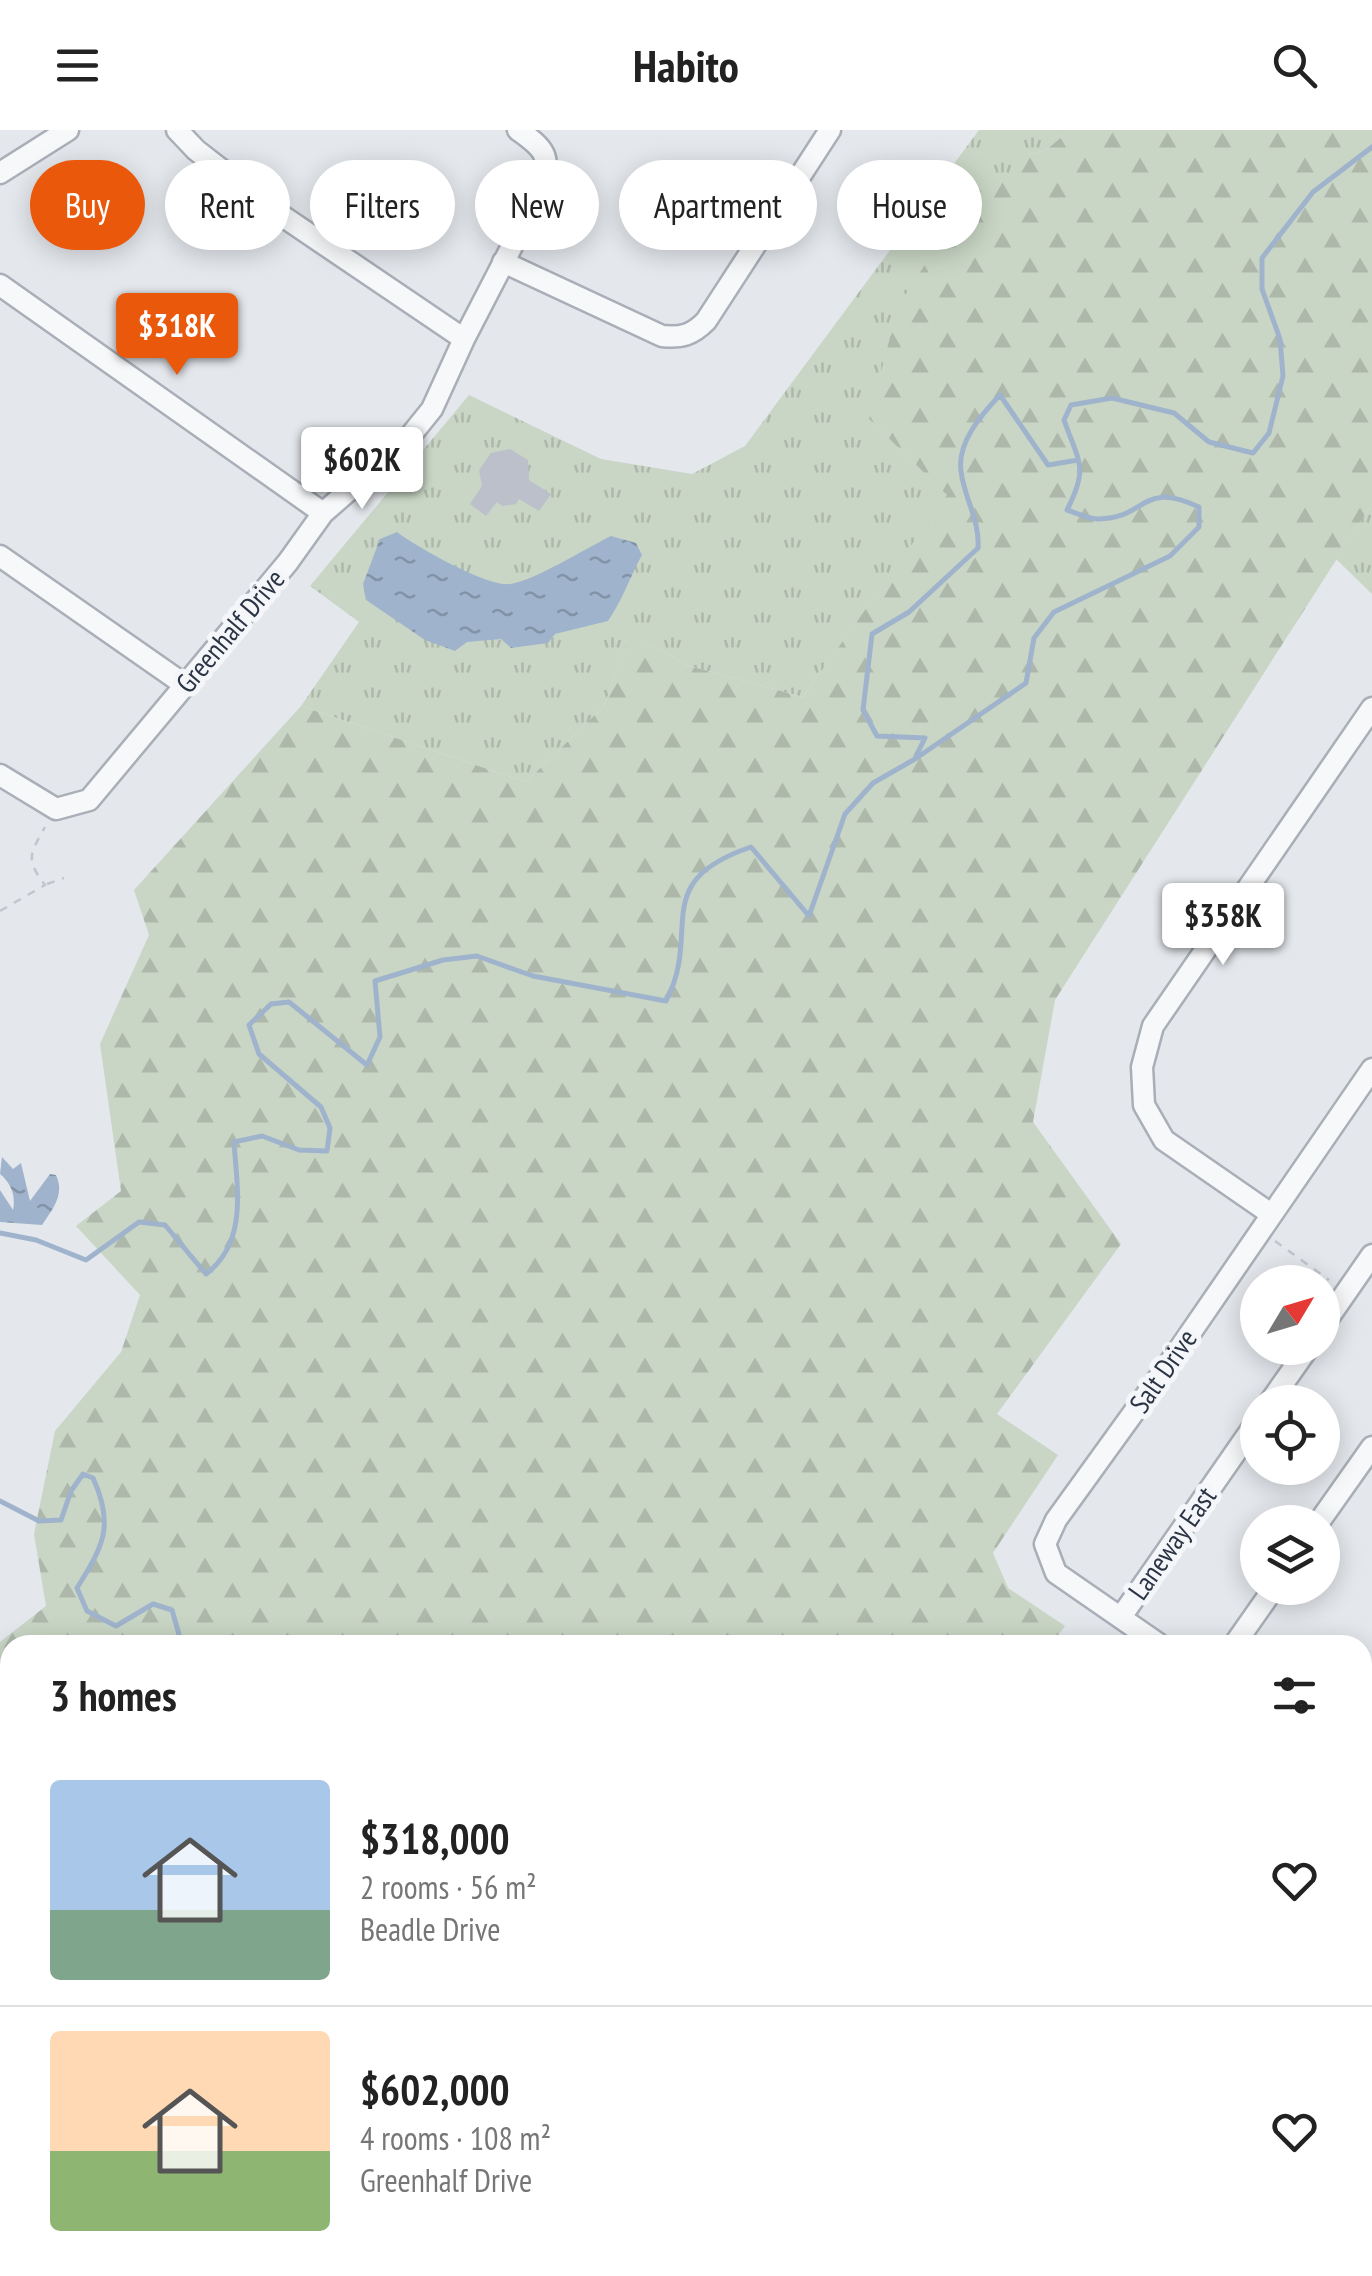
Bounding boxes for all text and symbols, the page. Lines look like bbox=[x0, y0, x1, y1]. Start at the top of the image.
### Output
text: Habito bbox=[633, 36, 739, 94]
icon: menu bbox=[50, 38, 105, 93]
icon: search bbox=[1267, 38, 1322, 93]
chip: Buy bbox=[30, 160, 145, 250]
chip: Rent bbox=[165, 160, 290, 250]
chip: Filters bbox=[310, 160, 455, 250]
chip: New bbox=[475, 160, 599, 250]
chip: Apartment bbox=[619, 160, 817, 250]
chip: House bbox=[837, 160, 982, 250]
pin: $318K bbox=[107, 293, 247, 378]
text: $318K bbox=[138, 304, 216, 346]
pin: $602K bbox=[292, 427, 432, 512]
text: $602K bbox=[323, 438, 401, 480]
street label: Greenhalf Drive bbox=[167, 561, 292, 700]
pin: $358K bbox=[1153, 883, 1293, 968]
text: $358K bbox=[1184, 894, 1262, 936]
north arrow bbox=[1240, 1265, 1340, 1365]
map controls bbox=[1240, 1265, 1340, 1605]
street label: Salt Drive bbox=[1120, 1322, 1205, 1420]
button: locate bbox=[1240, 1385, 1340, 1485]
street label: Laneway East bbox=[1119, 1479, 1224, 1606]
button: layers bbox=[1240, 1505, 1340, 1605]
text: 3 homes bbox=[50, 1668, 177, 1723]
icon: filters bbox=[1267, 1668, 1322, 1723]
text: $318,000 bbox=[360, 1811, 510, 1866]
icon: home bbox=[130, 1820, 250, 1940]
icon: heart bbox=[1267, 1853, 1322, 1908]
text: 2 rooms · 56 m² bbox=[360, 1866, 537, 1908]
text: Beadle Drive bbox=[360, 1908, 501, 1950]
text: $602,000 bbox=[360, 2062, 510, 2117]
icon: home bbox=[130, 2071, 250, 2191]
icon: heart bbox=[1267, 2104, 1322, 2159]
text: 4 rooms · 108 m² bbox=[360, 2117, 551, 2159]
text: Greenhalf Drive bbox=[360, 2159, 532, 2201]

